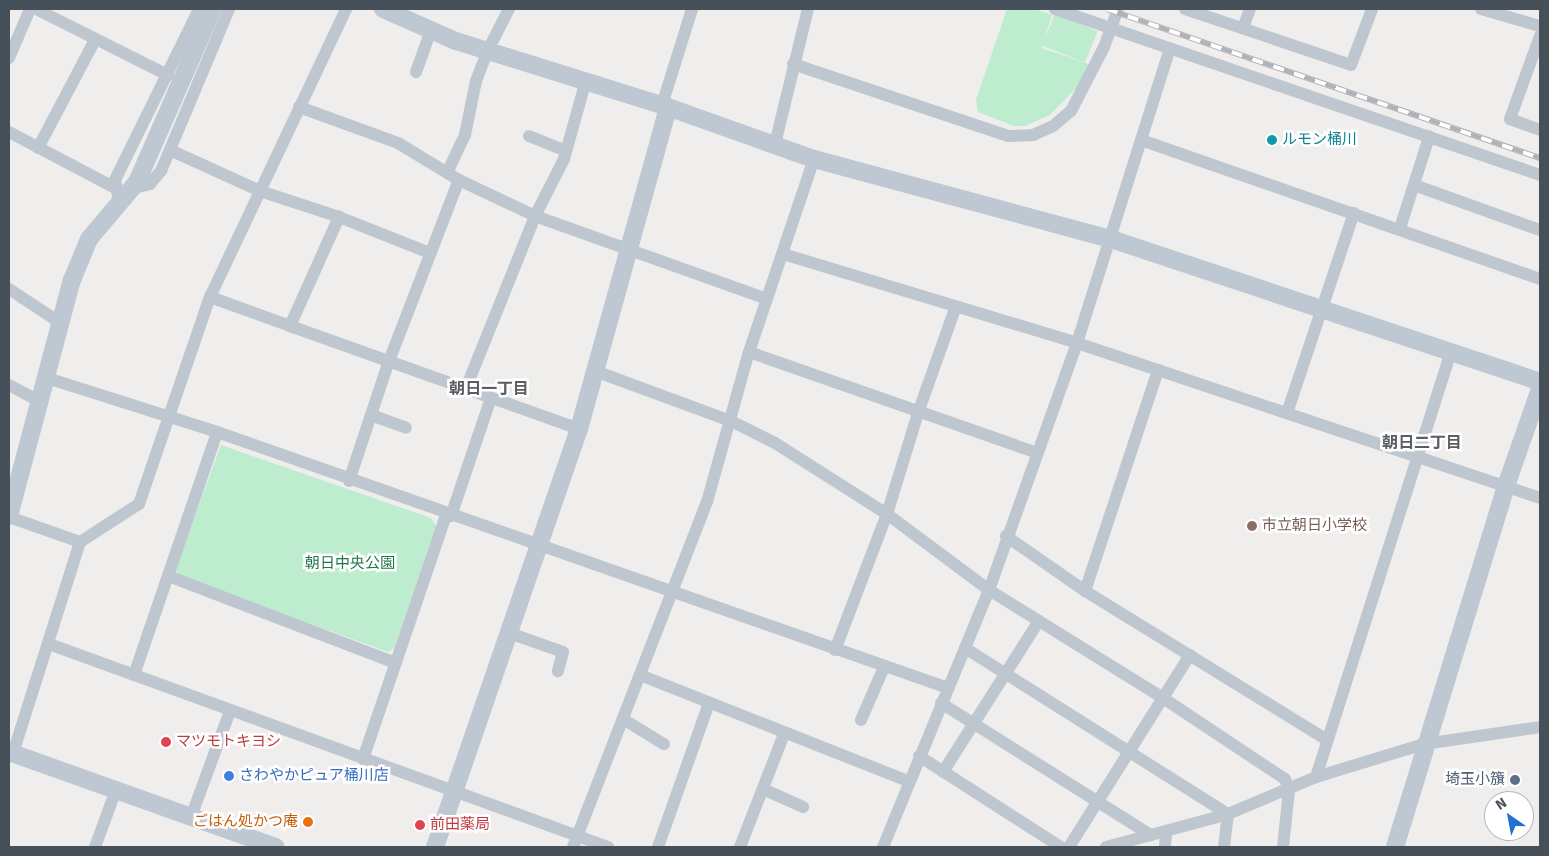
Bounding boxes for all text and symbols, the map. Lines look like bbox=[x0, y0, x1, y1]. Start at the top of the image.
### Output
place label: ルモン桶川 bbox=[1282, 131, 1357, 149]
marker: ルモン桶川 bbox=[1266, 134, 1278, 146]
district label: 朝日一丁目 bbox=[449, 379, 529, 399]
district label: 朝日二丁目 bbox=[1382, 433, 1462, 453]
place label: 市立朝日小学校 bbox=[1262, 517, 1367, 535]
marker: 市立朝日小学校 bbox=[1246, 520, 1258, 532]
park label: 朝日中央公園 bbox=[305, 555, 395, 573]
place label: マツモトキヨシ bbox=[176, 733, 281, 751]
marker: マツモトキヨシ bbox=[160, 736, 172, 748]
place label: さわやかピュア桶川店 bbox=[239, 767, 389, 785]
marker: さわやかピュア桶川店 bbox=[223, 770, 235, 782]
place label: 埼玉小籏 bbox=[1445, 771, 1505, 789]
marker: 埼玉小籏 bbox=[1509, 774, 1521, 786]
north arrow bbox=[1484, 791, 1534, 841]
text: N bbox=[1492, 794, 1510, 814]
place label: ごはん処かつ庵 bbox=[193, 813, 298, 831]
marker: ごはん処かつ庵 bbox=[302, 816, 314, 828]
place label: 前田薬局 bbox=[430, 816, 490, 834]
marker: 前田薬局 bbox=[414, 819, 426, 831]

